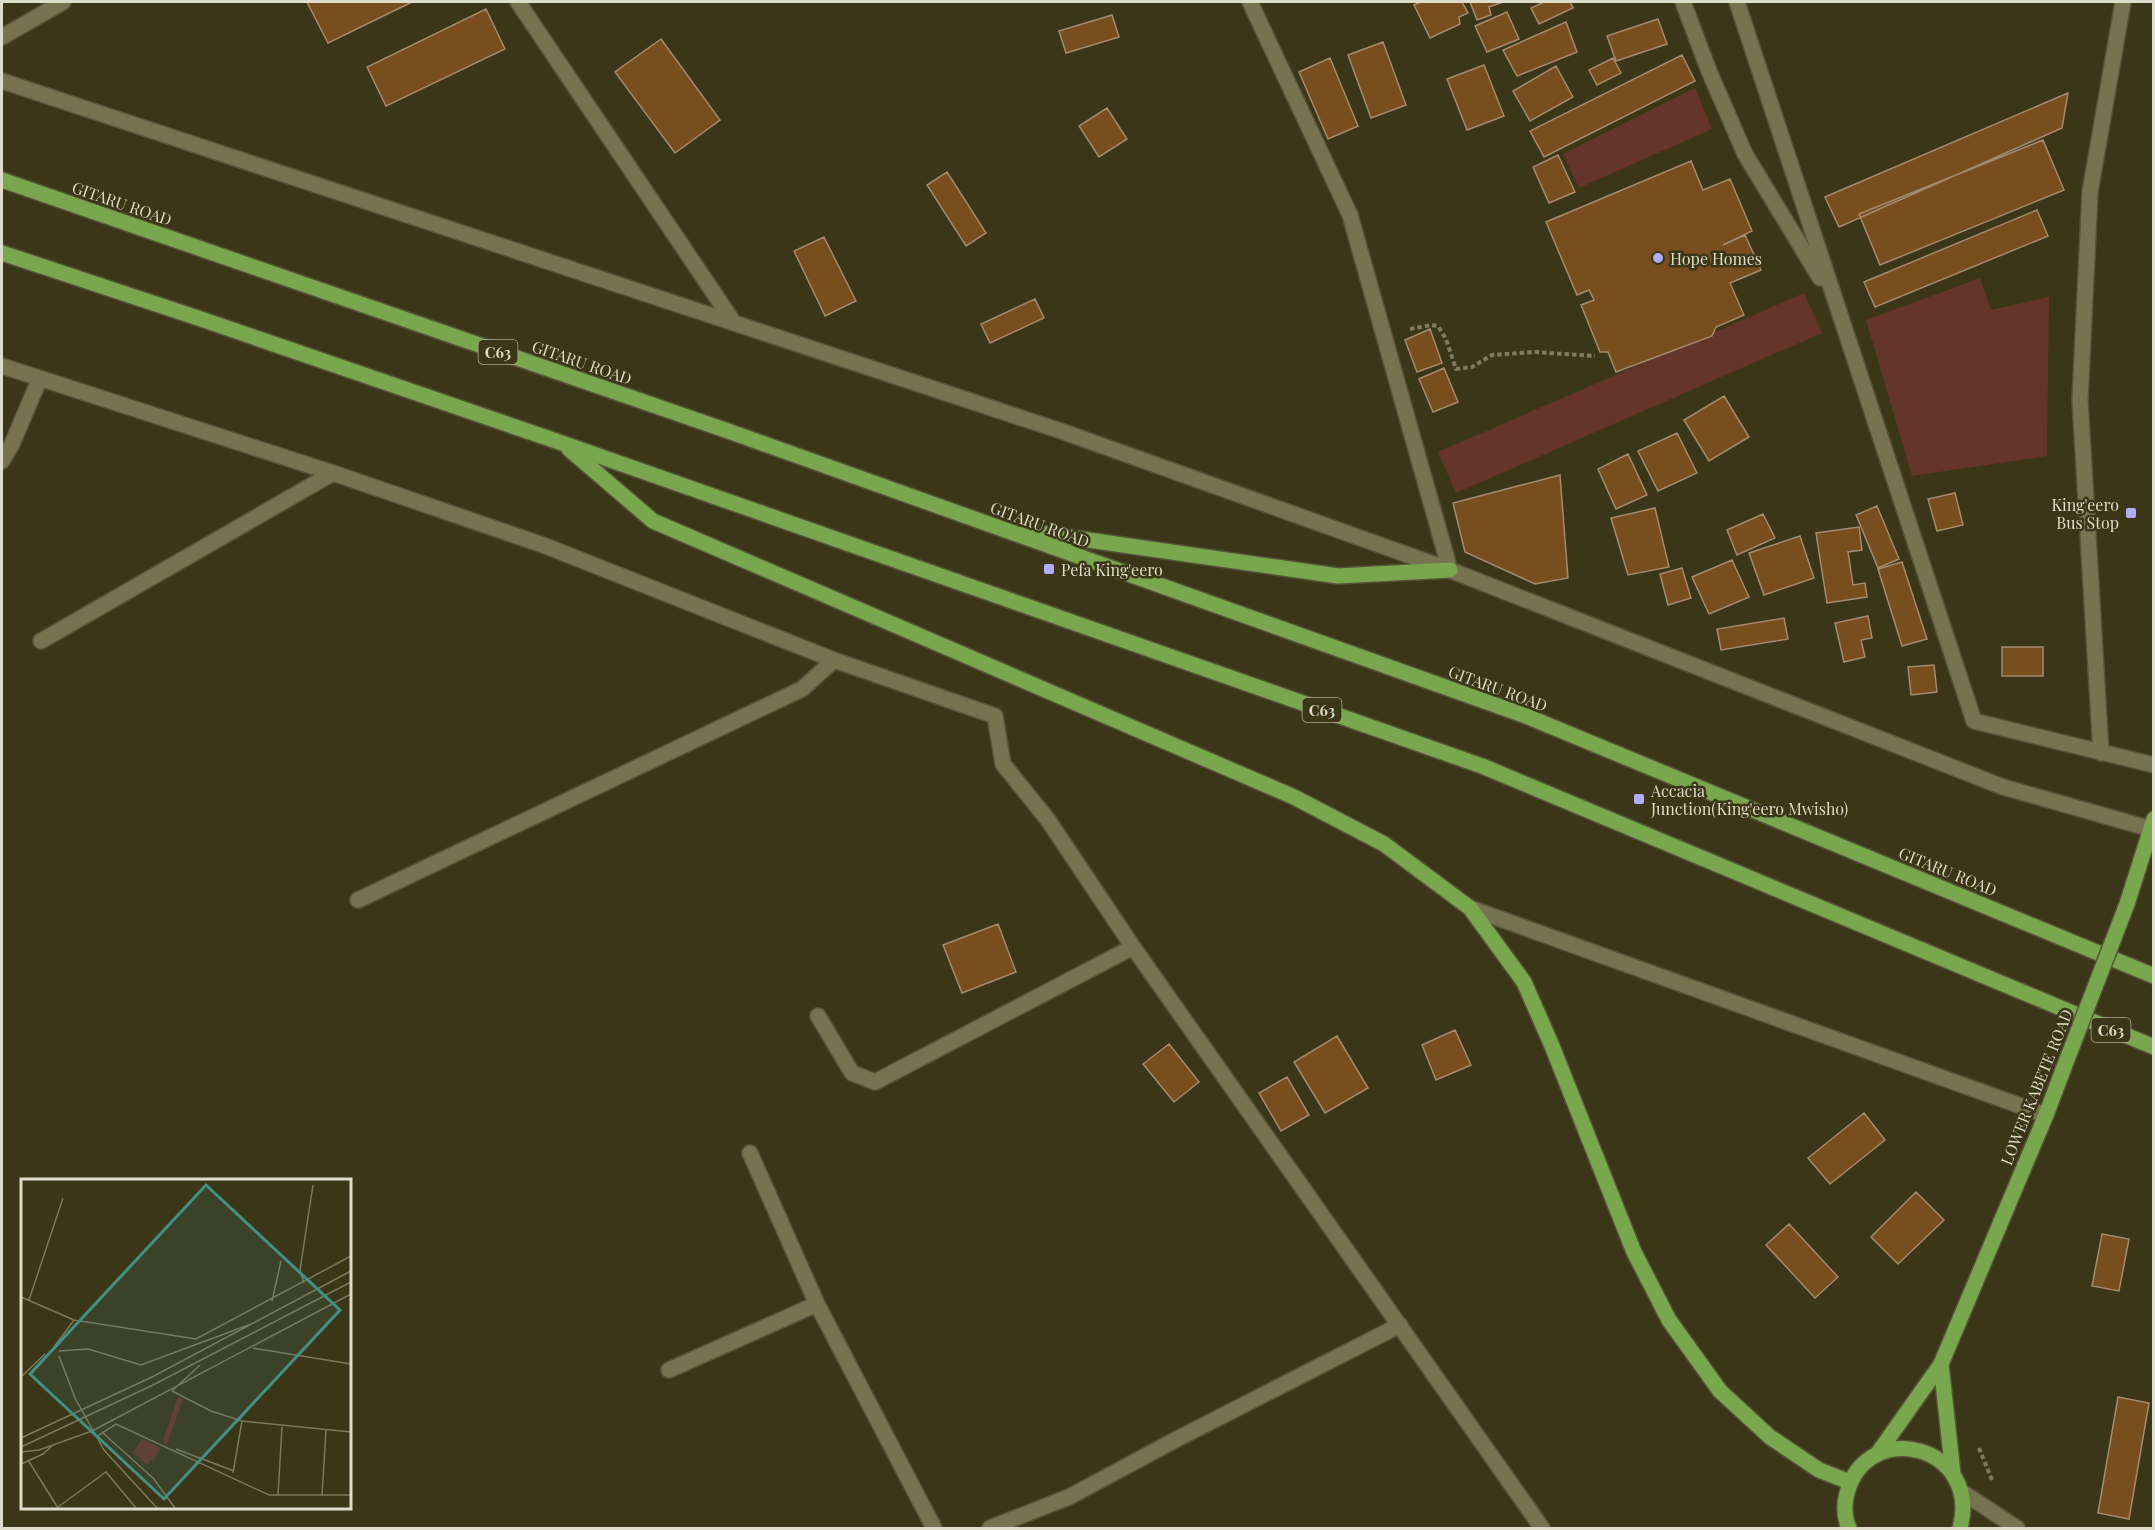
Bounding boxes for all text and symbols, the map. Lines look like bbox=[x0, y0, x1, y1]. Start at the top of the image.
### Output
street label: GITARU ROAD bbox=[69, 176, 175, 230]
place label: Hope Homes bbox=[1670, 248, 1762, 269]
marker: Hope Homes bbox=[1651, 251, 1665, 265]
street label: GITARU ROAD bbox=[529, 335, 635, 389]
road number: C63 bbox=[478, 340, 518, 364]
place label: King'eero Bus Stop bbox=[2051, 494, 2119, 533]
street label: GITARU ROAD bbox=[988, 496, 1092, 552]
marker: King'eero Bus Stop bbox=[2124, 506, 2138, 520]
place label: Pefa King'eero bbox=[1061, 559, 1163, 580]
marker: Pefa King'eero bbox=[1042, 562, 1056, 576]
street label: GITARU ROAD bbox=[1446, 660, 1550, 716]
road number: C63 bbox=[1302, 698, 1342, 722]
place label: Accacia Junction(King'eero Mwisho) bbox=[1650, 780, 1848, 819]
marker: Accacia Junction(King'eero Mwisho) bbox=[1632, 792, 1646, 806]
street label: GITARU ROAD bbox=[1896, 842, 2000, 900]
street label: LOWER KABETE ROAD bbox=[1995, 1006, 2077, 1168]
road number: C63 bbox=[2092, 1018, 2130, 1042]
inset map bbox=[21, 1179, 351, 1509]

